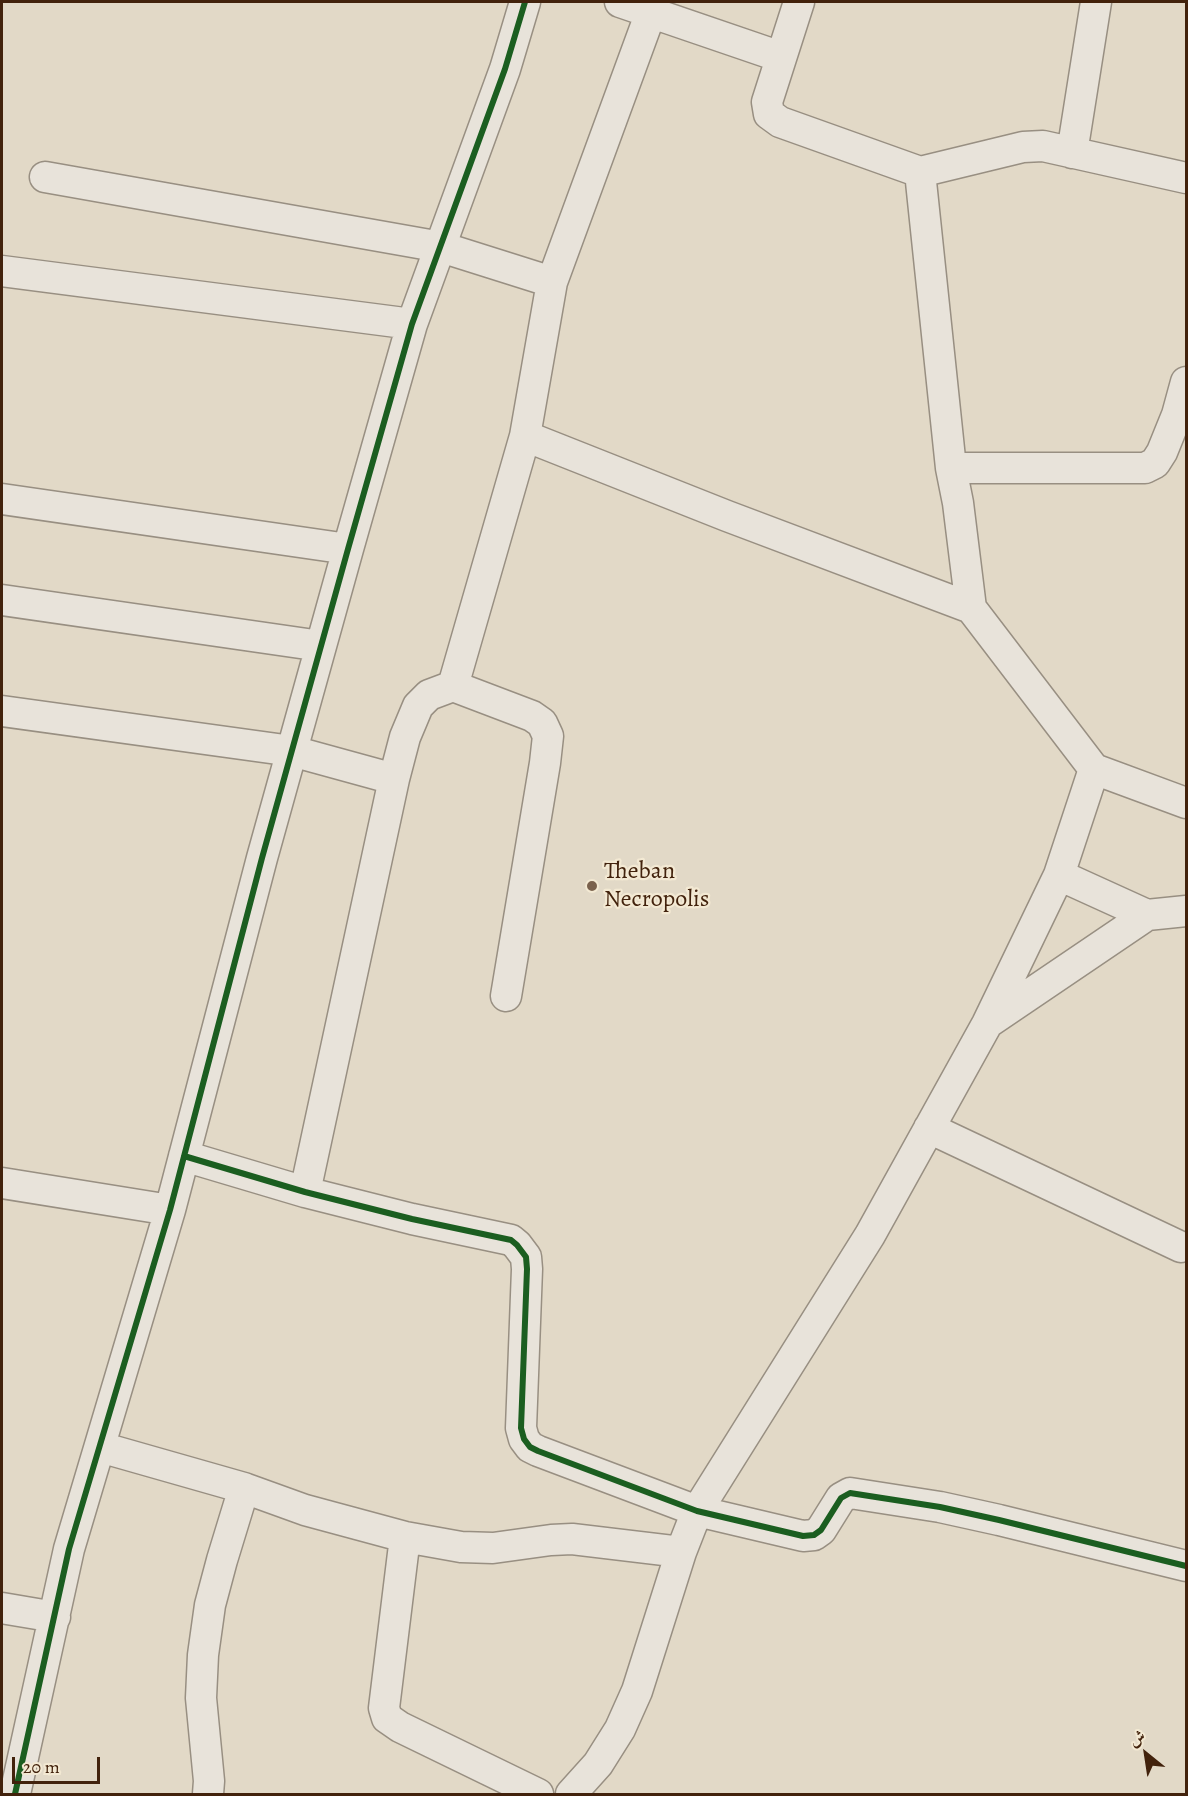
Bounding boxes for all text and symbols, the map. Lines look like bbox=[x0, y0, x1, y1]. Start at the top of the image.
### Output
place label: Theban Necropolis bbox=[604, 858, 710, 914]
marker: Theban Necropolis bbox=[585, 879, 599, 893]
north arrow bbox=[1116, 1724, 1176, 1784]
text: ش bbox=[1125, 1725, 1149, 1752]
scale bar bbox=[15, 1745, 104, 1783]
text: 20 m bbox=[23, 1755, 60, 1779]

